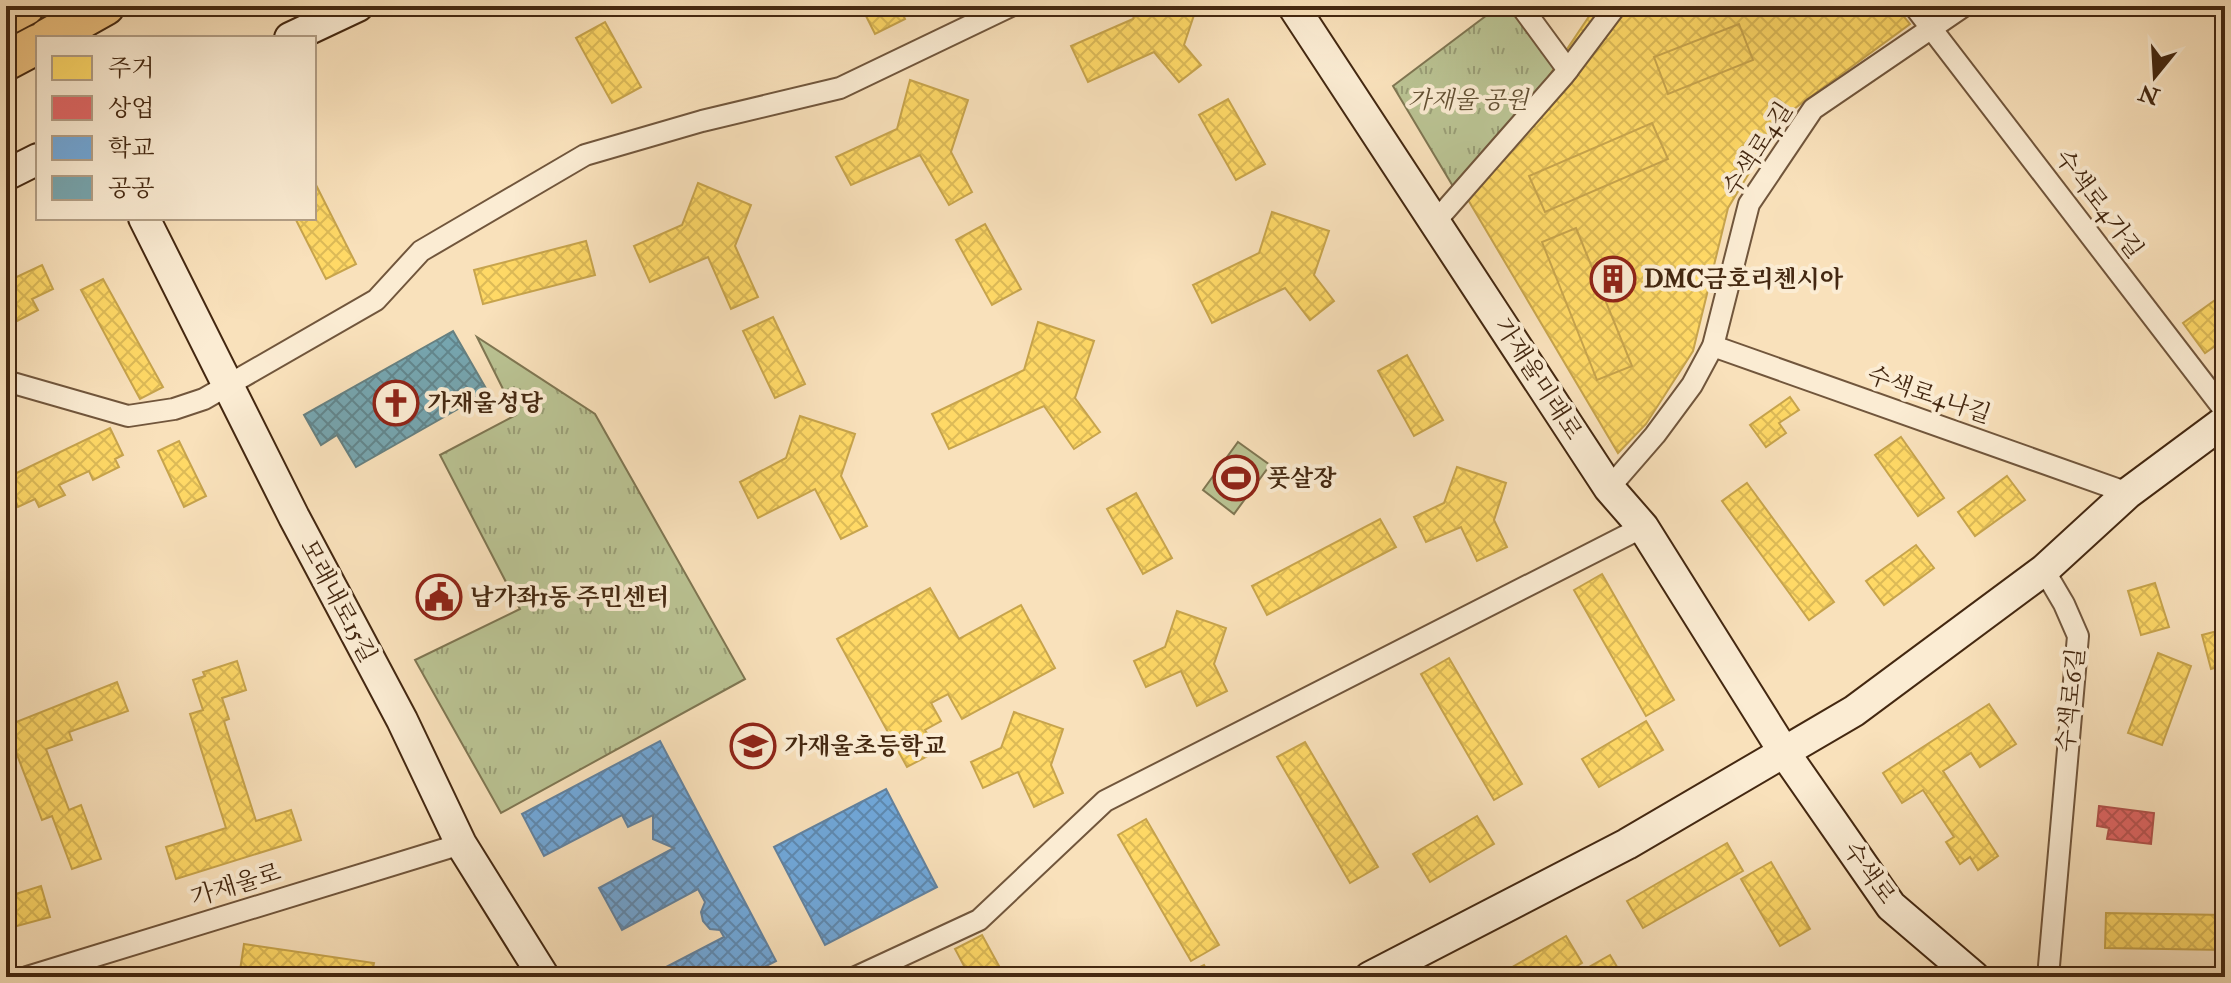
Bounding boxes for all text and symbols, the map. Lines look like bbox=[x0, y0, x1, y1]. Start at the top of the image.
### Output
legend bbox=[36, 36, 316, 220]
north arrow bbox=[2115, 36, 2195, 116]
text: 주거 bbox=[108, 53, 154, 84]
text: N bbox=[2135, 78, 2164, 111]
park label: 가재울 공원 bbox=[1408, 85, 1530, 116]
text: 상업 bbox=[108, 93, 154, 124]
street label: 수색로4길 bbox=[1716, 96, 1800, 202]
text: 학교 bbox=[108, 133, 154, 164]
street label: 수색로4가길 bbox=[2048, 143, 2150, 265]
text: 공공 bbox=[108, 173, 154, 204]
building icon: DMC금호리첸시아 bbox=[1589, 255, 1637, 303]
place label: DMC금호리첸시아 bbox=[1644, 264, 1844, 295]
street label: 가재울미래로 bbox=[1487, 312, 1589, 446]
street label: 수색로4나길 bbox=[1863, 359, 1995, 431]
church icon: 가재울성당 bbox=[372, 379, 420, 427]
place label: 가재울성당 bbox=[427, 388, 544, 419]
sports icon: 풋살장 bbox=[1212, 454, 1260, 502]
place label: 풋살장 bbox=[1267, 463, 1337, 494]
street label: 모래내로15길 bbox=[293, 534, 383, 668]
public building icon: 남가좌1동 주민센터 bbox=[415, 573, 463, 621]
place label: 남가좌1동 주민센터 bbox=[470, 582, 669, 613]
street label: 수색로6길 bbox=[2050, 646, 2092, 754]
school or university icon: 가재울초등학교 bbox=[729, 722, 777, 770]
place label: 가재울초등학교 bbox=[784, 731, 946, 762]
street label: 수색로 bbox=[1836, 836, 1902, 910]
street label: 가재울로 bbox=[187, 857, 285, 913]

